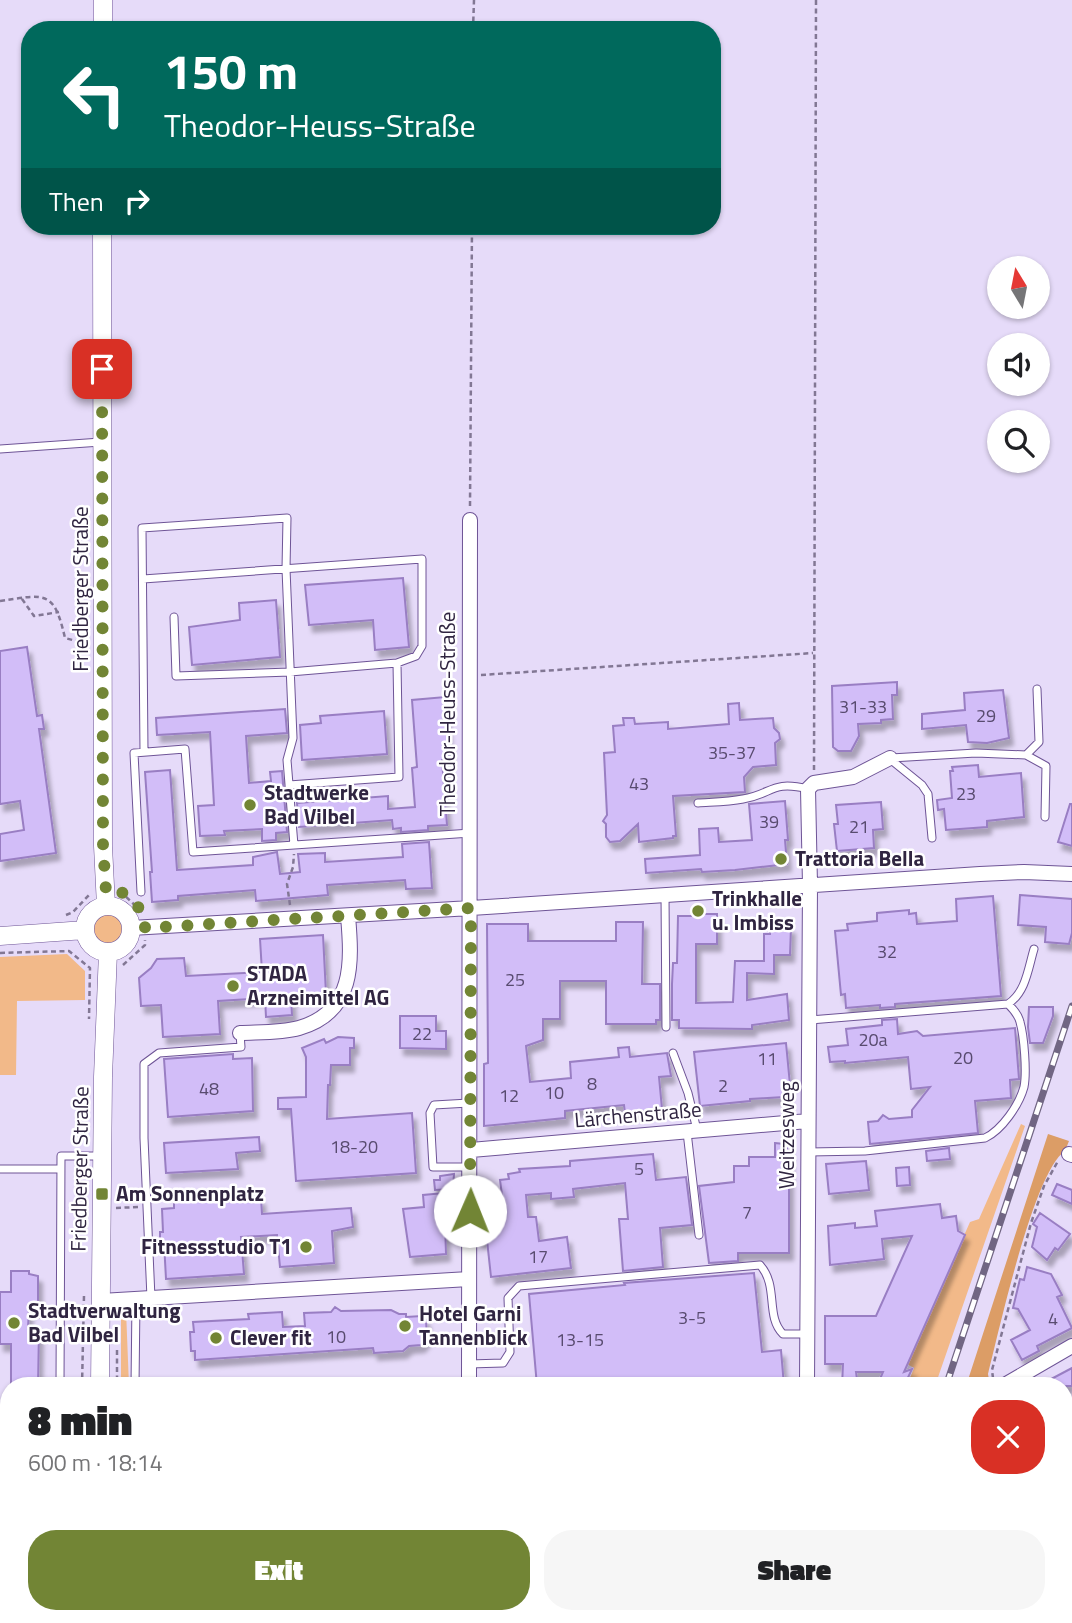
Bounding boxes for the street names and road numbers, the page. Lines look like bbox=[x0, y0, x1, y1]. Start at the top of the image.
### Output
street label: Friedberger Straße bbox=[64, 506, 96, 672]
street label: Theodor-Heuss-Straße bbox=[431, 612, 463, 816]
street label: Weitzesweg bbox=[770, 1081, 802, 1189]
street label: Friedberger Straße bbox=[62, 1086, 96, 1252]
street label: Lärchenstraße bbox=[573, 1093, 703, 1136]

